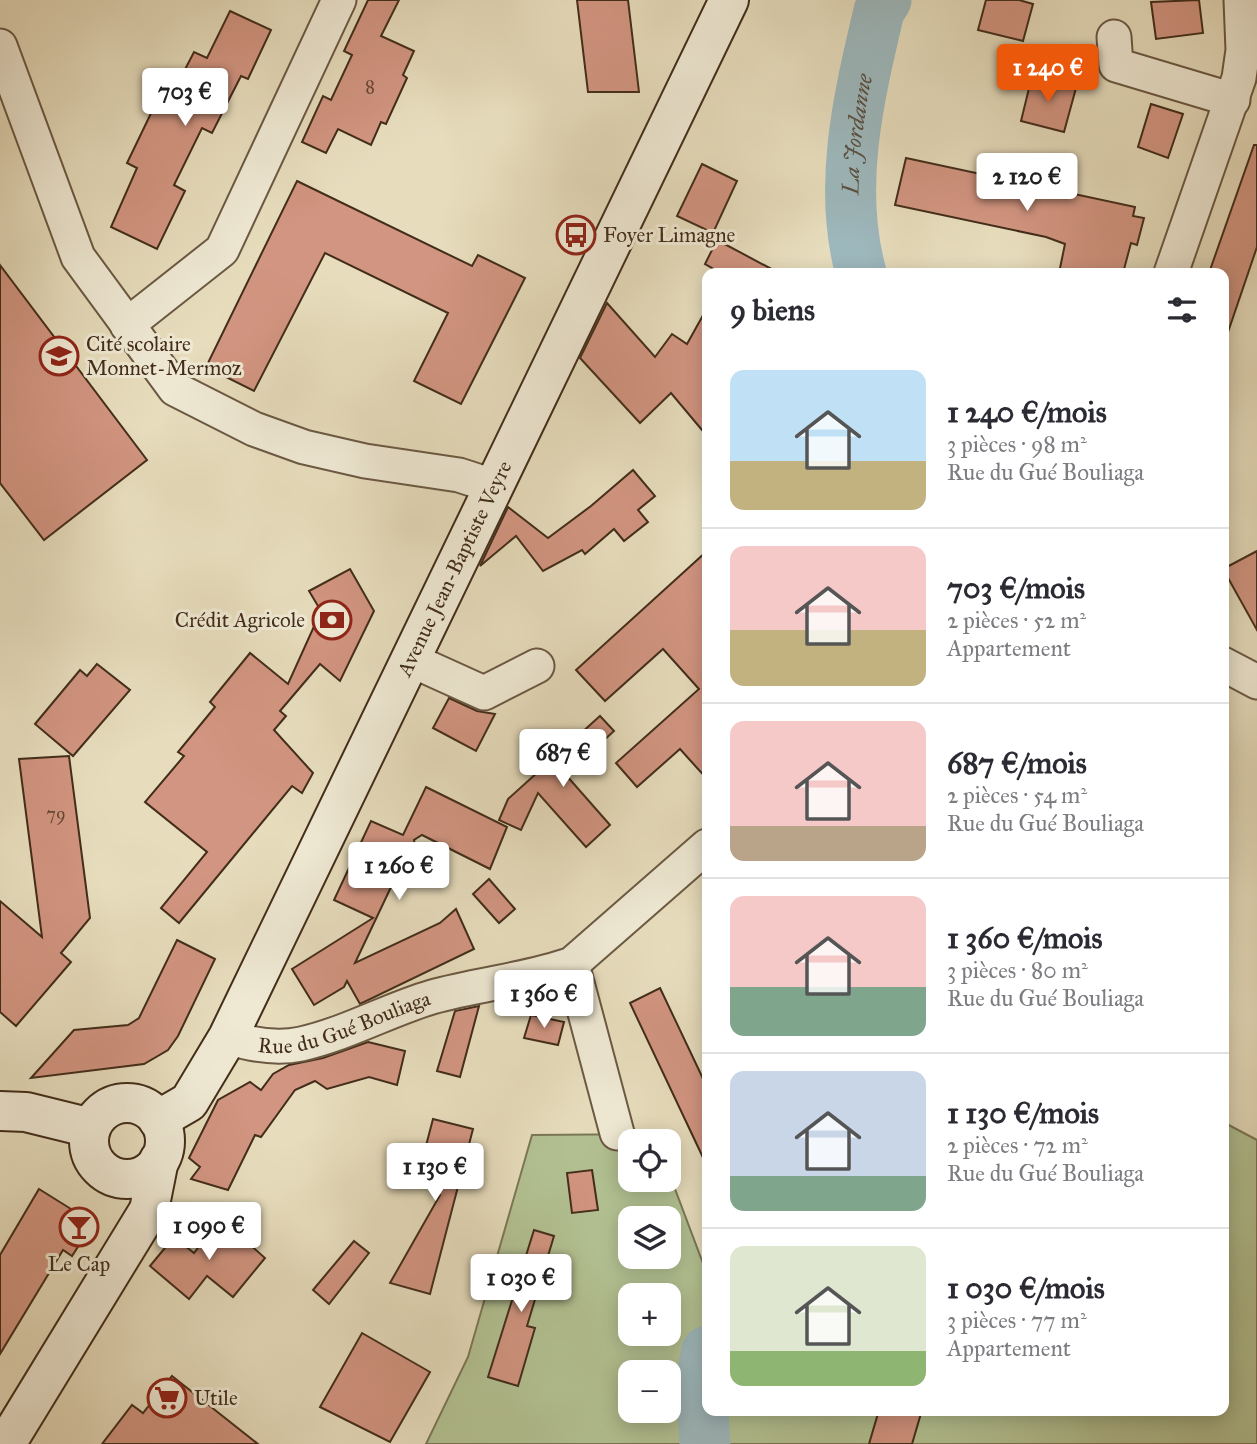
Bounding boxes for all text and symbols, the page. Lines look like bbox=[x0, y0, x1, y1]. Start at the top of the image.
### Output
pin: 1 240 € bbox=[983, 44, 1113, 104]
text: 1 240 € bbox=[1013, 53, 1083, 81]
pin: 703 € bbox=[136, 68, 234, 128]
water label: La Jordanne bbox=[836, 71, 878, 196]
house number: 8 bbox=[365, 76, 375, 98]
text: 703 € bbox=[158, 77, 212, 105]
pin: 2 120 € bbox=[962, 154, 1092, 213]
text: 2 120 € bbox=[992, 162, 1062, 190]
bus stop icon: Foyer Limagne bbox=[555, 214, 597, 256]
place label: Foyer Limagne bbox=[603, 222, 736, 248]
icon: filters bbox=[1163, 291, 1201, 329]
text: 9 biens bbox=[730, 292, 815, 328]
place label: Cité scolaire Monnet-Mermoz bbox=[86, 331, 242, 381]
school or university icon: Cité scolaire Monnet-Mermoz bbox=[38, 335, 80, 377]
text: 1 240 €/mois bbox=[947, 394, 1107, 430]
icon: home bbox=[786, 398, 870, 482]
text: 3 pièces · 98 m² bbox=[947, 430, 1087, 458]
street label: Avenue Jean-Baptiste Veyre bbox=[391, 456, 518, 681]
text: Rue du Gué Bouliaga bbox=[947, 458, 1144, 486]
text: 703 €/mois bbox=[947, 570, 1085, 606]
icon: home bbox=[786, 574, 870, 658]
bank icon: Crédit Agricole bbox=[311, 599, 353, 641]
text: 2 pièces · 52 m² bbox=[947, 606, 1086, 634]
place label: Crédit Agricole bbox=[175, 607, 305, 633]
text: Appartement bbox=[947, 634, 1071, 662]
pin: 687 € bbox=[514, 730, 612, 789]
text: 687 € bbox=[535, 738, 591, 766]
text: 687 €/mois bbox=[947, 745, 1087, 781]
icon: home bbox=[786, 749, 870, 833]
text: 2 pièces · 54 m² bbox=[947, 781, 1087, 809]
house number: 79 bbox=[46, 803, 66, 825]
text: Rue du Gué Bouliaga bbox=[947, 809, 1144, 837]
pin: 1 260 € bbox=[334, 842, 464, 902]
text: 1 260 € bbox=[364, 851, 434, 879]
text: 1 360 €/mois bbox=[947, 920, 1103, 956]
icon: home bbox=[786, 924, 870, 1008]
text: 3 pièces · 80 m² bbox=[947, 956, 1088, 984]
pin: 1 360 € bbox=[479, 970, 609, 1030]
text: 1 360 € bbox=[510, 979, 578, 1007]
text: Rue du Gué Bouliaga bbox=[947, 984, 1144, 1012]
street label: Rue du Gué Bouliaga bbox=[257, 985, 434, 1059]
text: 1 130 €/mois bbox=[947, 1095, 1099, 1131]
icon: home bbox=[786, 1099, 870, 1183]
map controls bbox=[618, 1129, 681, 1423]
button: locate bbox=[618, 1129, 681, 1192]
text: 2 pièces · 72 m² bbox=[947, 1131, 1088, 1159]
pin: 1 130 € bbox=[370, 1144, 500, 1203]
text: 1 130 € bbox=[403, 1152, 467, 1180]
text: Rue du Gué Bouliaga bbox=[947, 1159, 1144, 1187]
pin: 1 090 € bbox=[144, 1202, 274, 1262]
bar icon: Le Cap bbox=[58, 1206, 100, 1248]
button: layers bbox=[618, 1206, 681, 1269]
text: 1 090 € bbox=[173, 1211, 245, 1239]
place label: Le Cap bbox=[48, 1251, 110, 1277]
pin: 1 030 € bbox=[456, 1254, 586, 1314]
text: 1 030 € bbox=[487, 1263, 555, 1291]
text: 1 030 €/mois bbox=[947, 1270, 1105, 1306]
icon: home bbox=[786, 1274, 870, 1358]
button: + bbox=[618, 1283, 681, 1346]
text: 3 pièces · 77 m² bbox=[947, 1306, 1087, 1334]
text: Appartement bbox=[947, 1334, 1071, 1362]
button: − bbox=[618, 1360, 681, 1423]
supermarket icon: Utile bbox=[146, 1377, 188, 1419]
place label: Utile bbox=[194, 1385, 238, 1411]

